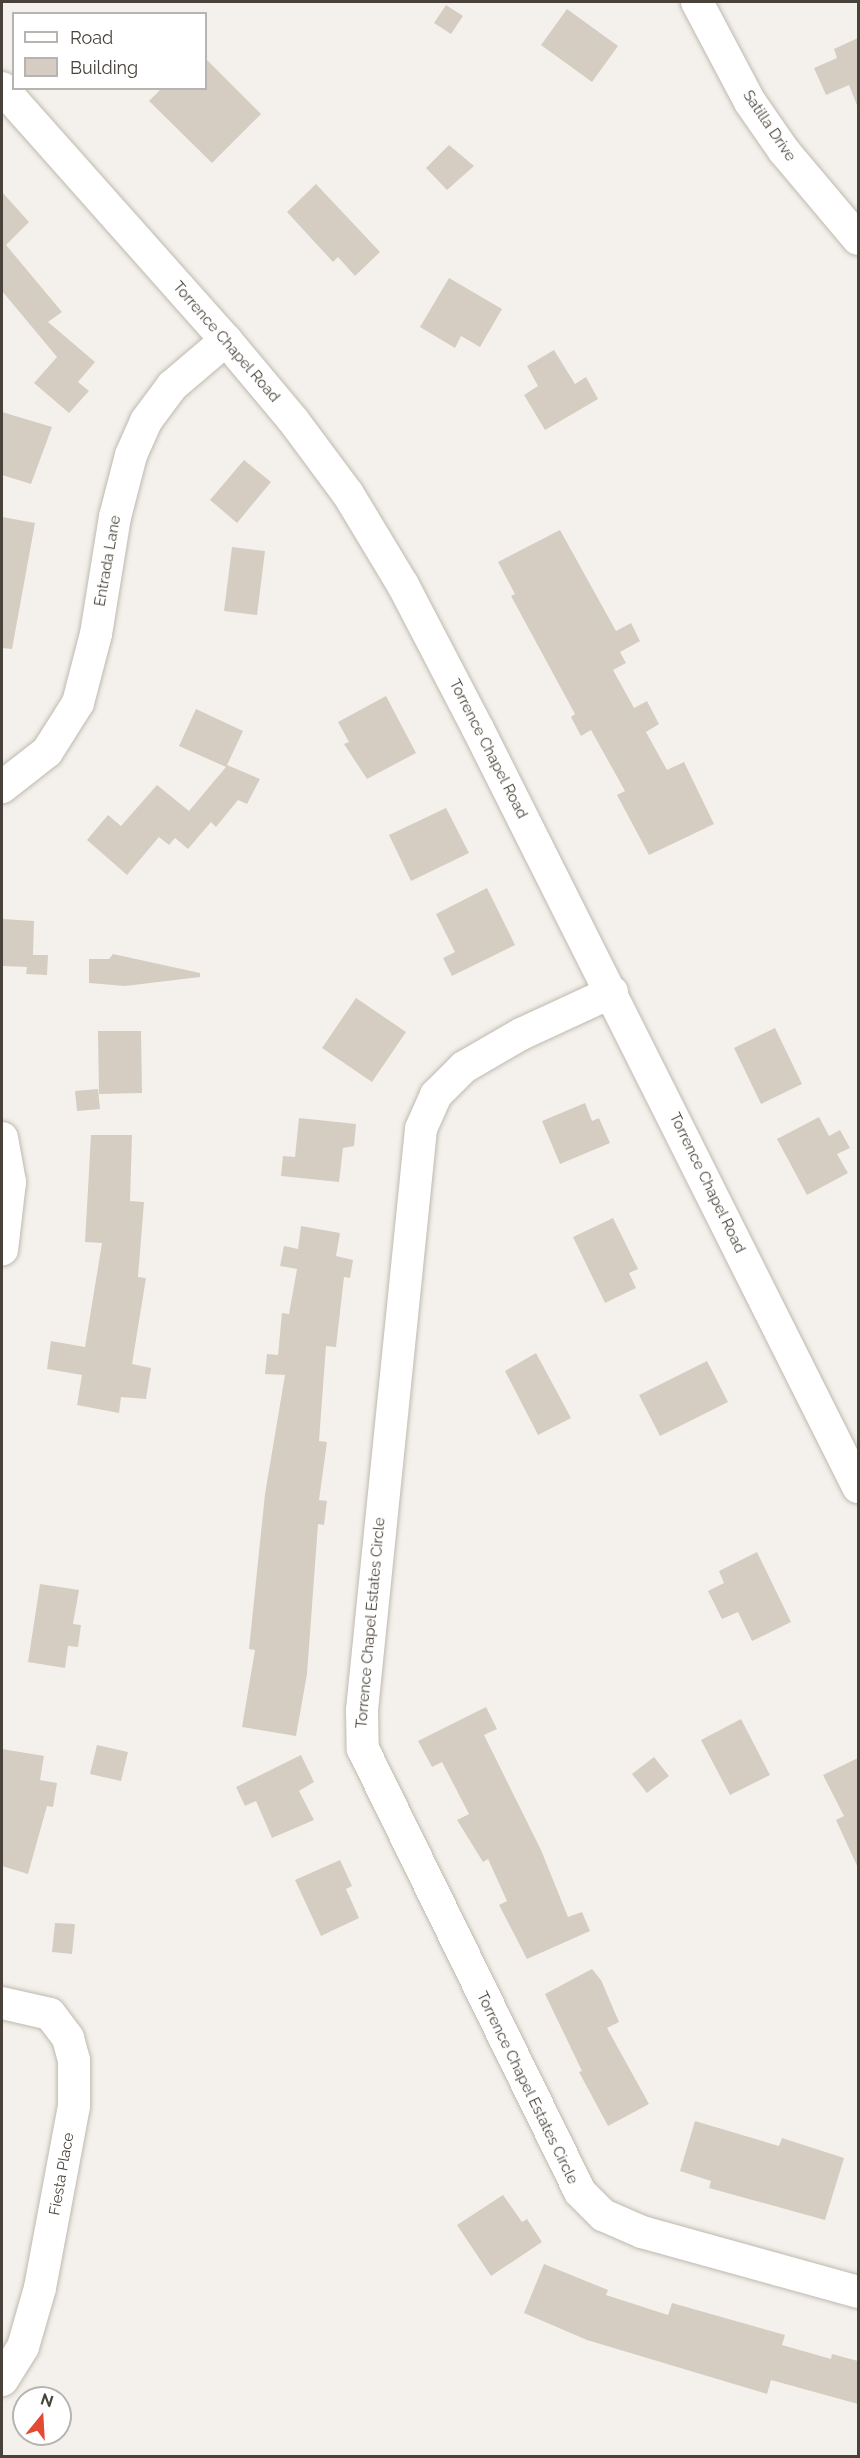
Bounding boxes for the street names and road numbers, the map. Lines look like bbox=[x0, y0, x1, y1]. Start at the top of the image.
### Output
street label: Satilla Drive bbox=[739, 87, 799, 165]
street label: Torrence Chapel Road bbox=[169, 278, 283, 406]
street label: Entrada Lane bbox=[91, 514, 125, 608]
street label: Torrence Chapel Road bbox=[445, 676, 531, 822]
street label: Torrence Chapel Road bbox=[665, 1110, 749, 1256]
street label: Torrence Chapel Estates Circle bbox=[353, 1517, 389, 1729]
street label: Torrence Chapel Estates Circle bbox=[472, 1989, 582, 2187]
street label: Fiesta Place bbox=[46, 2131, 78, 2217]

